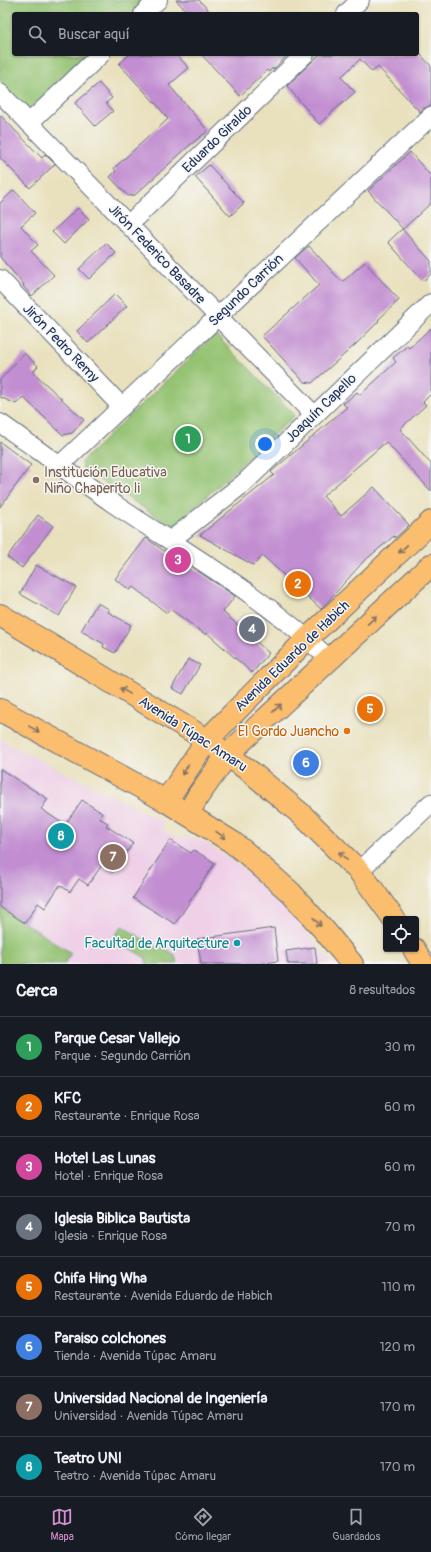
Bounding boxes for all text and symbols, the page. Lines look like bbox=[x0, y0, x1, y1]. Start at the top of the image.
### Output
search box bbox=[12, 12, 419, 56]
icon: search bbox=[26, 23, 48, 45]
text: Buscar aquí bbox=[58, 25, 130, 44]
street label: Eduardo Giraldo bbox=[179, 101, 256, 176]
street label: Jirón Federico Basadre bbox=[105, 200, 209, 308]
street label: Segundo Carrión bbox=[205, 250, 287, 330]
street label: Jirón Pedro Remy bbox=[19, 300, 103, 386]
street label: Joaquín Capello bbox=[282, 370, 360, 446]
pin: 1 bbox=[175, 424, 201, 454]
your location bbox=[255, 434, 275, 454]
place label: Institución Educativa Niño Chaperito Ii bbox=[44, 464, 167, 497]
marker: Institución Educativa Niño Chaperito Ii bbox=[31, 475, 41, 485]
one-way arrow bbox=[398, 544, 408, 554]
pin: 3 bbox=[165, 545, 191, 575]
pin: 2 bbox=[285, 569, 311, 599]
street label: Avenida Eduardo de Habich bbox=[231, 597, 353, 715]
pin: 4 bbox=[239, 614, 265, 644]
one-way arrow bbox=[367, 615, 377, 624]
one-way arrow bbox=[119, 686, 131, 694]
street label: Avenida Túpac Amaru bbox=[136, 693, 250, 775]
pin: 5 bbox=[357, 694, 383, 724]
one-way arrow bbox=[272, 704, 282, 713]
place label: El Gordo Juancho bbox=[238, 723, 339, 740]
one-way arrow bbox=[28, 725, 40, 733]
marker: El Gordo Juancho bbox=[342, 726, 352, 736]
pin: 6 bbox=[293, 748, 319, 778]
one-way arrow bbox=[181, 764, 189, 776]
pin: 8 bbox=[48, 821, 74, 851]
one-way arrow bbox=[215, 830, 226, 839]
pin: 7 bbox=[100, 842, 126, 872]
one-way arrow bbox=[339, 851, 348, 861]
one-way arrow bbox=[312, 916, 321, 927]
map controls bbox=[383, 916, 419, 952]
button: locate bbox=[383, 916, 419, 952]
place label: Facultad de Arquitecture bbox=[84, 935, 229, 952]
marker: Facultad de Arquitecture bbox=[232, 938, 242, 948]
text: Cerca bbox=[16, 980, 57, 1001]
text: 8 resultados bbox=[349, 982, 415, 998]
text: Parque Cesar Vallejo bbox=[54, 1029, 180, 1048]
text: 1 bbox=[26, 1039, 32, 1055]
text: 30 m bbox=[385, 1039, 415, 1055]
text: Parque · Segundo Carrión bbox=[54, 1048, 191, 1064]
text: KFC bbox=[54, 1089, 81, 1108]
text: 2 bbox=[25, 1099, 33, 1115]
text: 60 m bbox=[384, 1099, 415, 1115]
text: Restaurante · Enrique Rosa bbox=[54, 1108, 200, 1124]
text: Hotel Las Lunas bbox=[54, 1149, 155, 1168]
text: 3 bbox=[25, 1159, 33, 1175]
text: 60 m bbox=[384, 1159, 415, 1175]
text: Hotel · Enrique Rosa bbox=[54, 1168, 163, 1184]
text: Iglesia Biblica Bautista bbox=[54, 1209, 190, 1228]
text: 4 bbox=[25, 1219, 33, 1235]
text: 70 m bbox=[385, 1219, 415, 1235]
text: Iglesia · Enrique Rosa bbox=[54, 1228, 167, 1244]
text: Chifa Hing Wha bbox=[54, 1269, 147, 1288]
text: 5 bbox=[25, 1279, 33, 1295]
text: 110 m bbox=[382, 1279, 415, 1295]
text: Restaurante · Avenida Eduardo de Habich bbox=[54, 1288, 272, 1304]
text: Paraiso colchones bbox=[54, 1329, 166, 1348]
text: 6 bbox=[25, 1339, 33, 1355]
text: 120 m bbox=[379, 1339, 415, 1355]
text: Tienda · Avenida Túpac Amaru bbox=[54, 1348, 216, 1364]
text: Universidad Nacional de Ingeniería bbox=[54, 1389, 268, 1408]
text: 7 bbox=[26, 1399, 32, 1415]
text: 170 m bbox=[380, 1399, 415, 1415]
text: Universidad · Avenida Túpac Amaru bbox=[54, 1408, 243, 1424]
text: Teatro UNI bbox=[54, 1449, 122, 1468]
text: 8 bbox=[26, 1459, 32, 1475]
text: 170 m bbox=[380, 1459, 415, 1475]
text: Teatro · Avenida Túpac Amaru bbox=[54, 1468, 216, 1484]
tab: Mapa bbox=[51, 1506, 74, 1543]
tab: Cómo llegar bbox=[175, 1506, 231, 1543]
tab: Guardados bbox=[332, 1506, 380, 1543]

